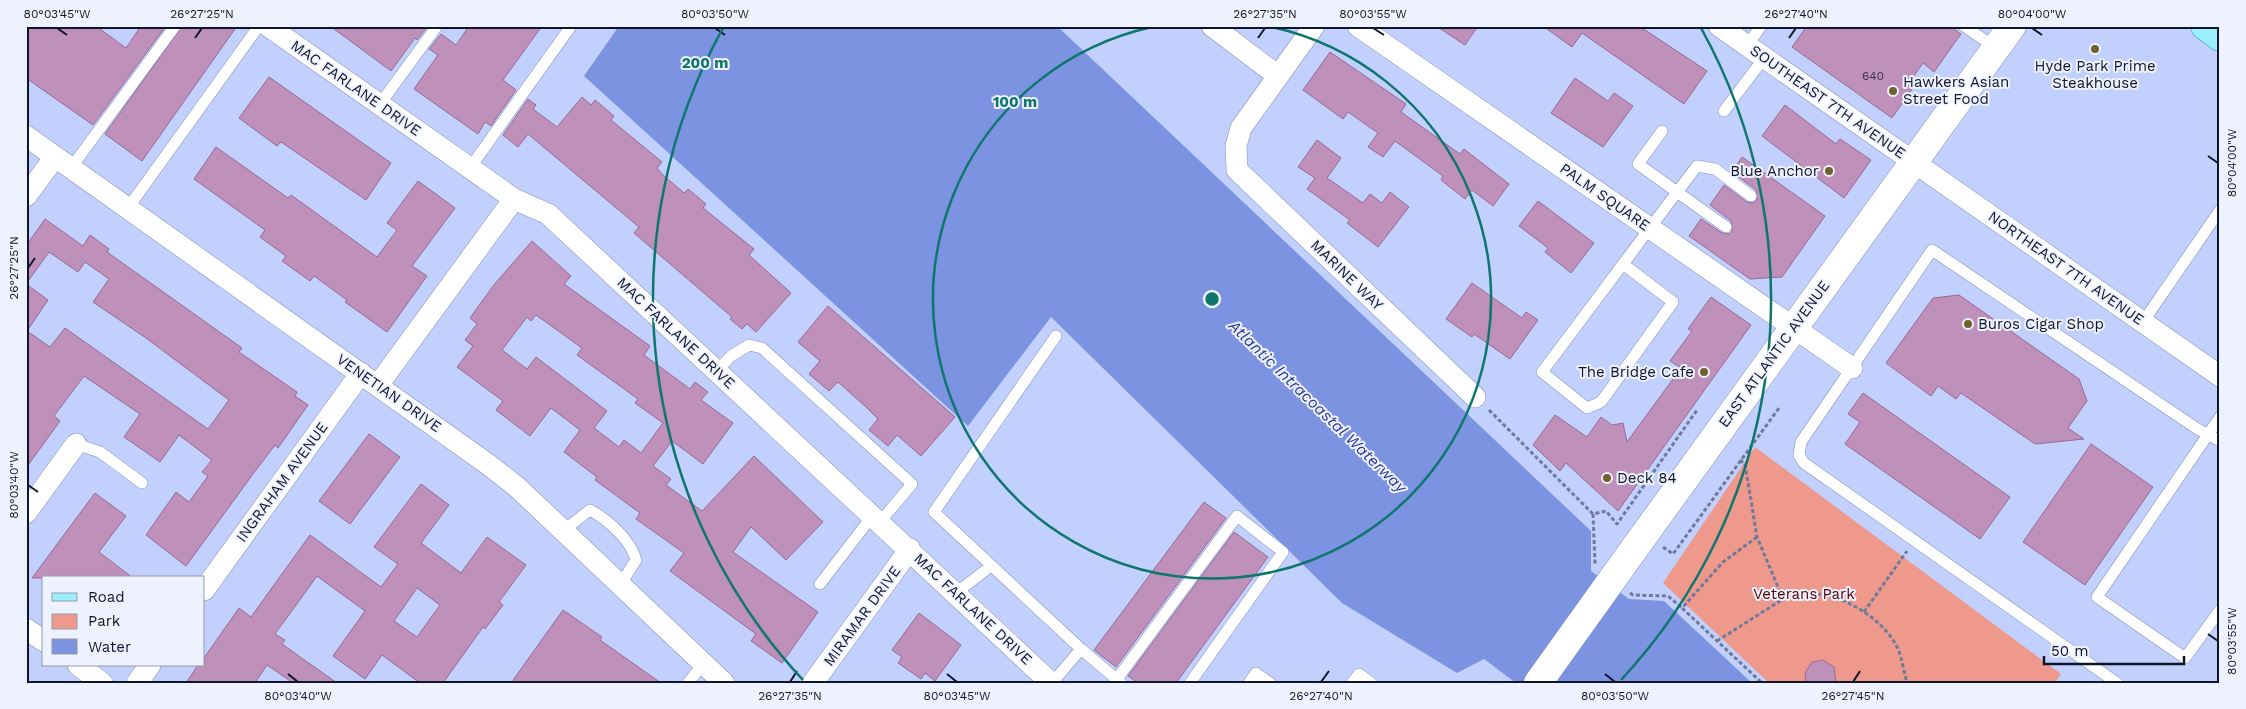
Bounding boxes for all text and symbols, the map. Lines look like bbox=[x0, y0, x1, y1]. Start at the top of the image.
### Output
text: 80°03'45"W bbox=[24, 7, 91, 21]
text: 26°27'25"N bbox=[170, 7, 234, 21]
text: 80°03'50"W bbox=[681, 7, 750, 21]
text: 26°27'35"N bbox=[1233, 7, 1297, 21]
text: 80°03'55"W bbox=[1339, 7, 1407, 21]
text: 26°27'40"N bbox=[1764, 7, 1828, 21]
text: 80°04'00"W bbox=[1998, 7, 2067, 21]
street label: MAC FARLANE DRIVE bbox=[287, 36, 425, 140]
street label: SOUTHEAST 7TH AVENUE bbox=[1747, 41, 1909, 163]
marker: Hyde Park Prime Steakhouse bbox=[2089, 43, 2101, 55]
text: 200 m bbox=[682, 54, 728, 72]
place label: Hyde Park Prime Steakhouse bbox=[2034, 57, 2156, 92]
house number: 640 bbox=[1862, 69, 1884, 83]
place label: Hawkers Asian Street Food bbox=[1903, 73, 2009, 108]
marker: Hawkers Asian Street Food bbox=[1887, 85, 1899, 97]
text: 100 m bbox=[993, 93, 1037, 111]
text: 80°04'00"W bbox=[2225, 128, 2239, 197]
street label: PALM SQUARE bbox=[1557, 159, 1653, 235]
place label: Blue Anchor bbox=[1730, 162, 1819, 180]
marker: Blue Anchor bbox=[1823, 165, 1835, 177]
street label: NORTHEAST 7TH AVENUE bbox=[1985, 207, 2147, 329]
text: 26°27'25"N bbox=[7, 236, 21, 300]
street label: MARINE WAY bbox=[1307, 236, 1387, 314]
street label: MAC FARLANE DRIVE bbox=[613, 274, 739, 392]
street label: EAST ATLANTIC AVENUE bbox=[1715, 277, 1833, 431]
centre of rings bbox=[1203, 290, 1221, 308]
place label: Buros Cigar Shop bbox=[1978, 315, 2104, 333]
water label: Atlantic Intracoastal Waterway bbox=[1224, 316, 1411, 497]
marker: Buros Cigar Shop bbox=[1962, 318, 1974, 330]
street label: VENETIAN DRIVE bbox=[333, 350, 445, 436]
place label: The Bridge Cafe bbox=[1578, 363, 1694, 381]
marker: The Bridge Cafe bbox=[1698, 366, 1710, 378]
street label: INGRAHAM AVENUE bbox=[232, 418, 332, 546]
text: 80°03'40"W bbox=[7, 451, 21, 519]
place label: Deck 84 bbox=[1617, 469, 1677, 487]
marker: Deck 84 bbox=[1601, 472, 1613, 484]
street label: MAC FARLANE DRIVE bbox=[910, 550, 1036, 668]
street label: MIRAMAR DRIVE bbox=[820, 562, 904, 670]
legend bbox=[42, 576, 205, 666]
park label: Veterans Park bbox=[1753, 585, 1855, 603]
text: Road bbox=[88, 588, 125, 606]
text: 80°03'55"W bbox=[2225, 607, 2239, 675]
text: Park bbox=[88, 612, 121, 630]
scale bar bbox=[2044, 634, 2184, 666]
text: Water bbox=[88, 638, 131, 656]
text: 50 m bbox=[2051, 642, 2088, 660]
text: 80°03'40"W bbox=[264, 689, 332, 703]
text: 26°27'35"N bbox=[758, 689, 822, 703]
text: 80°03'45"W bbox=[924, 689, 991, 703]
text: 26°27'40"N bbox=[1289, 689, 1353, 703]
text: 80°03'50"W bbox=[1581, 689, 1650, 703]
text: 26°27'45"N bbox=[1822, 689, 1884, 703]

